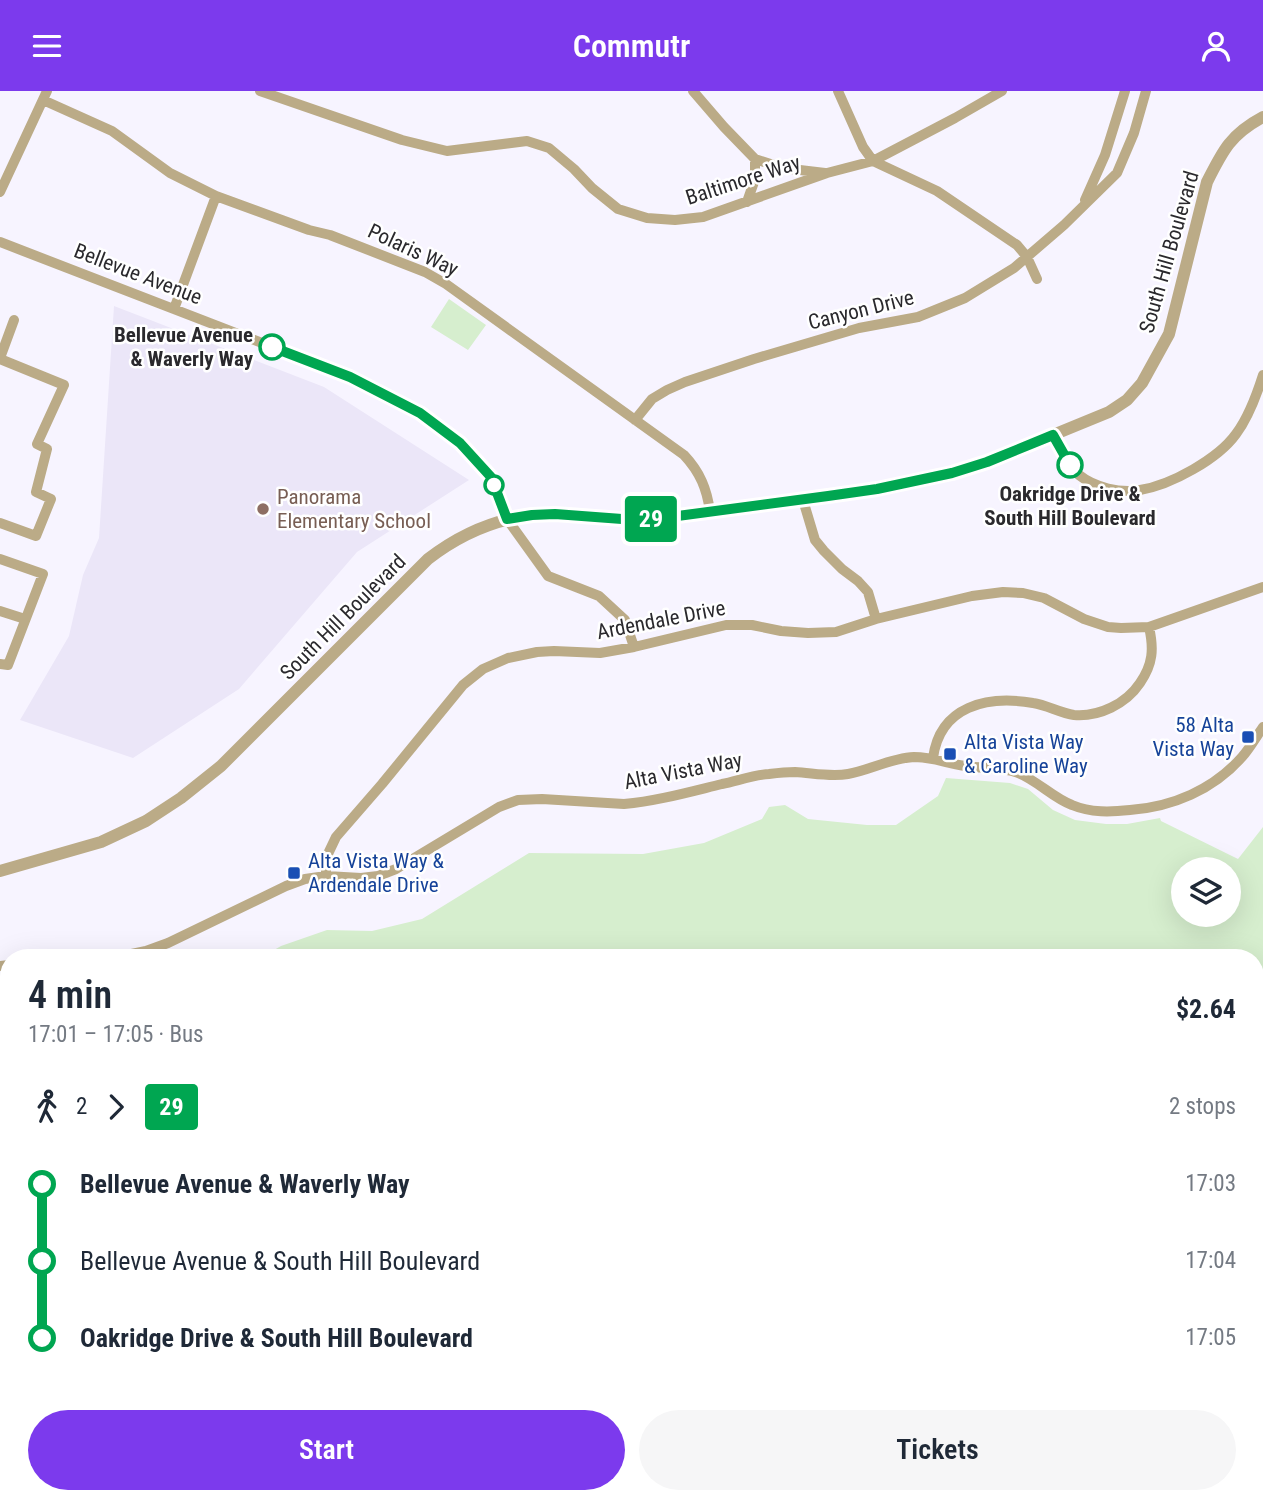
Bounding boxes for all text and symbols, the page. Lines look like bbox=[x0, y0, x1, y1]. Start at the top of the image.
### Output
icon: menu bbox=[28, 27, 66, 65]
text: Commutr bbox=[573, 27, 690, 65]
icon: person bbox=[1197, 27, 1235, 65]
street label: Baltimore Way bbox=[683, 150, 803, 210]
street label: South Hill Boulevard bbox=[1134, 168, 1204, 336]
street label: Polaris Way bbox=[364, 219, 462, 281]
street label: Bellevue Avenue bbox=[71, 239, 205, 309]
street label: Canyon Drive bbox=[806, 285, 917, 335]
place label: Bellevue Avenue & Waverly Way bbox=[114, 323, 254, 371]
marker: Bellevue Avenue & Waverly Way bbox=[259, 334, 285, 360]
marker: Oakridge Drive & South Hill Boulevard bbox=[1057, 452, 1083, 478]
unlabelled marker bbox=[484, 475, 504, 495]
place label: Oakridge Drive & South Hill Boulevard bbox=[984, 482, 1156, 530]
place label: Panorama Elementary School bbox=[277, 485, 431, 533]
line badge: 29 bbox=[620, 496, 682, 542]
marker: Panorama Elementary School bbox=[255, 501, 271, 517]
text: 29 bbox=[639, 505, 663, 533]
street label: South Hill Boulevard bbox=[275, 549, 411, 685]
street label: Ardendale Drive bbox=[595, 596, 728, 644]
place label: 58 Alta Vista Way bbox=[1152, 713, 1234, 761]
marker: 58 Alta Vista Way bbox=[1240, 729, 1256, 745]
place label: Alta Vista Way & Caroline Way bbox=[964, 730, 1088, 778]
marker: Alta Vista Way & Caroline Way bbox=[942, 746, 958, 762]
street label: Alta Vista Way bbox=[622, 748, 744, 794]
place label: Alta Vista Way & Ardendale Drive bbox=[308, 849, 444, 897]
map controls bbox=[1171, 857, 1241, 927]
button: layers bbox=[1171, 857, 1241, 927]
marker: Alta Vista Way & Ardendale Drive bbox=[286, 865, 302, 881]
text: 4 min bbox=[28, 973, 112, 1017]
text: $2.64 bbox=[1176, 994, 1236, 1024]
text: 17:01 – 17:05 · Bus bbox=[28, 1021, 204, 1048]
icon: walk bbox=[28, 1088, 66, 1126]
icon: forward bbox=[97, 1088, 135, 1126]
text: 2 bbox=[76, 1093, 87, 1120]
text: 29 bbox=[159, 1093, 184, 1121]
text: 2 stops bbox=[1169, 1093, 1236, 1120]
text: Bellevue Avenue & Waverly Way bbox=[80, 1169, 410, 1199]
text: 17:03 bbox=[1185, 1170, 1236, 1197]
text: Bellevue Avenue & South Hill Boulevard bbox=[80, 1246, 480, 1276]
text: 17:04 bbox=[1185, 1247, 1236, 1274]
text: Oakridge Drive & South Hill Boulevard bbox=[80, 1323, 473, 1353]
text: 17:05 bbox=[1185, 1324, 1236, 1351]
button: Start bbox=[28, 1410, 625, 1490]
button: Tickets bbox=[639, 1410, 1236, 1490]

